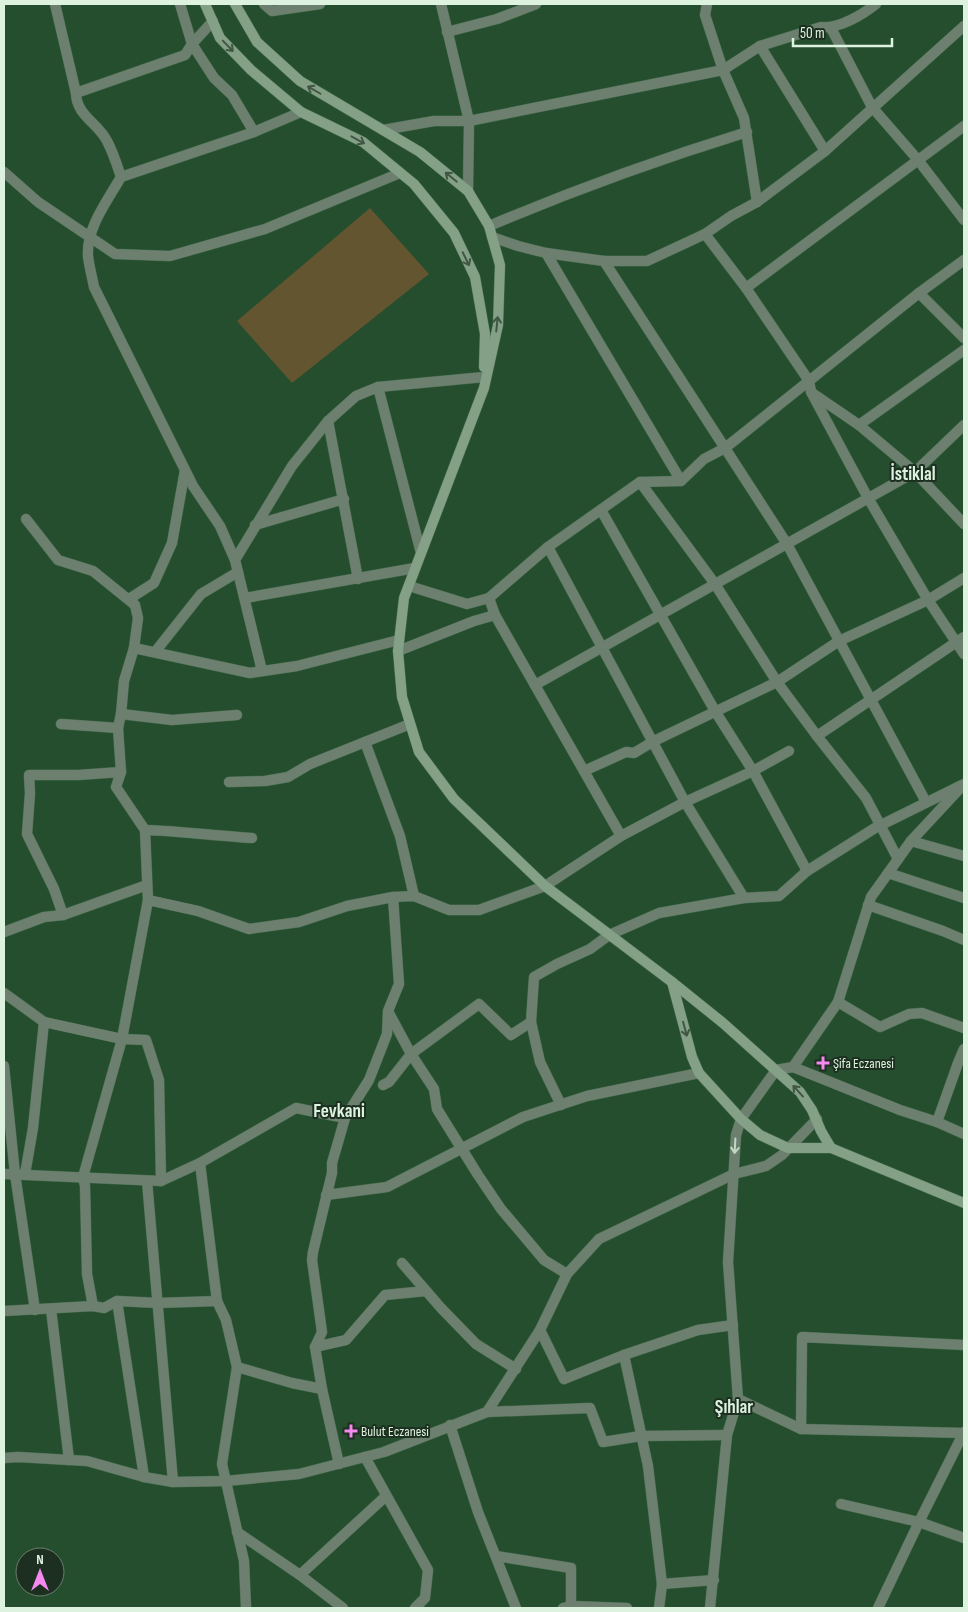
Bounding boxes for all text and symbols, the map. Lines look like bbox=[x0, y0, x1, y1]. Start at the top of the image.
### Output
scale bar bbox=[793, 15, 892, 47]
text: 50 m bbox=[800, 24, 825, 43]
one-way arrow bbox=[222, 40, 234, 52]
one-way arrow bbox=[307, 84, 322, 94]
one-way arrow bbox=[351, 136, 365, 146]
one-way arrow bbox=[444, 171, 457, 183]
one-way arrow bbox=[461, 251, 471, 266]
one-way arrow bbox=[492, 316, 502, 332]
district label: İstiklal bbox=[890, 463, 936, 486]
one-way arrow bbox=[680, 1021, 690, 1037]
place label: Şifa Eczanesi bbox=[833, 1055, 894, 1072]
marker: Şifa Eczanesi bbox=[817, 1057, 829, 1069]
one-way arrow bbox=[792, 1085, 804, 1098]
district label: Fevkani bbox=[313, 1100, 365, 1123]
one-way arrow bbox=[730, 1138, 740, 1154]
district label: Şıhlar bbox=[715, 1396, 753, 1419]
place label: Bulut Eczanesi bbox=[361, 1423, 429, 1440]
marker: Bulut Eczanesi bbox=[345, 1425, 357, 1437]
north arrow bbox=[15, 1547, 65, 1597]
text: N bbox=[36, 1551, 44, 1568]

